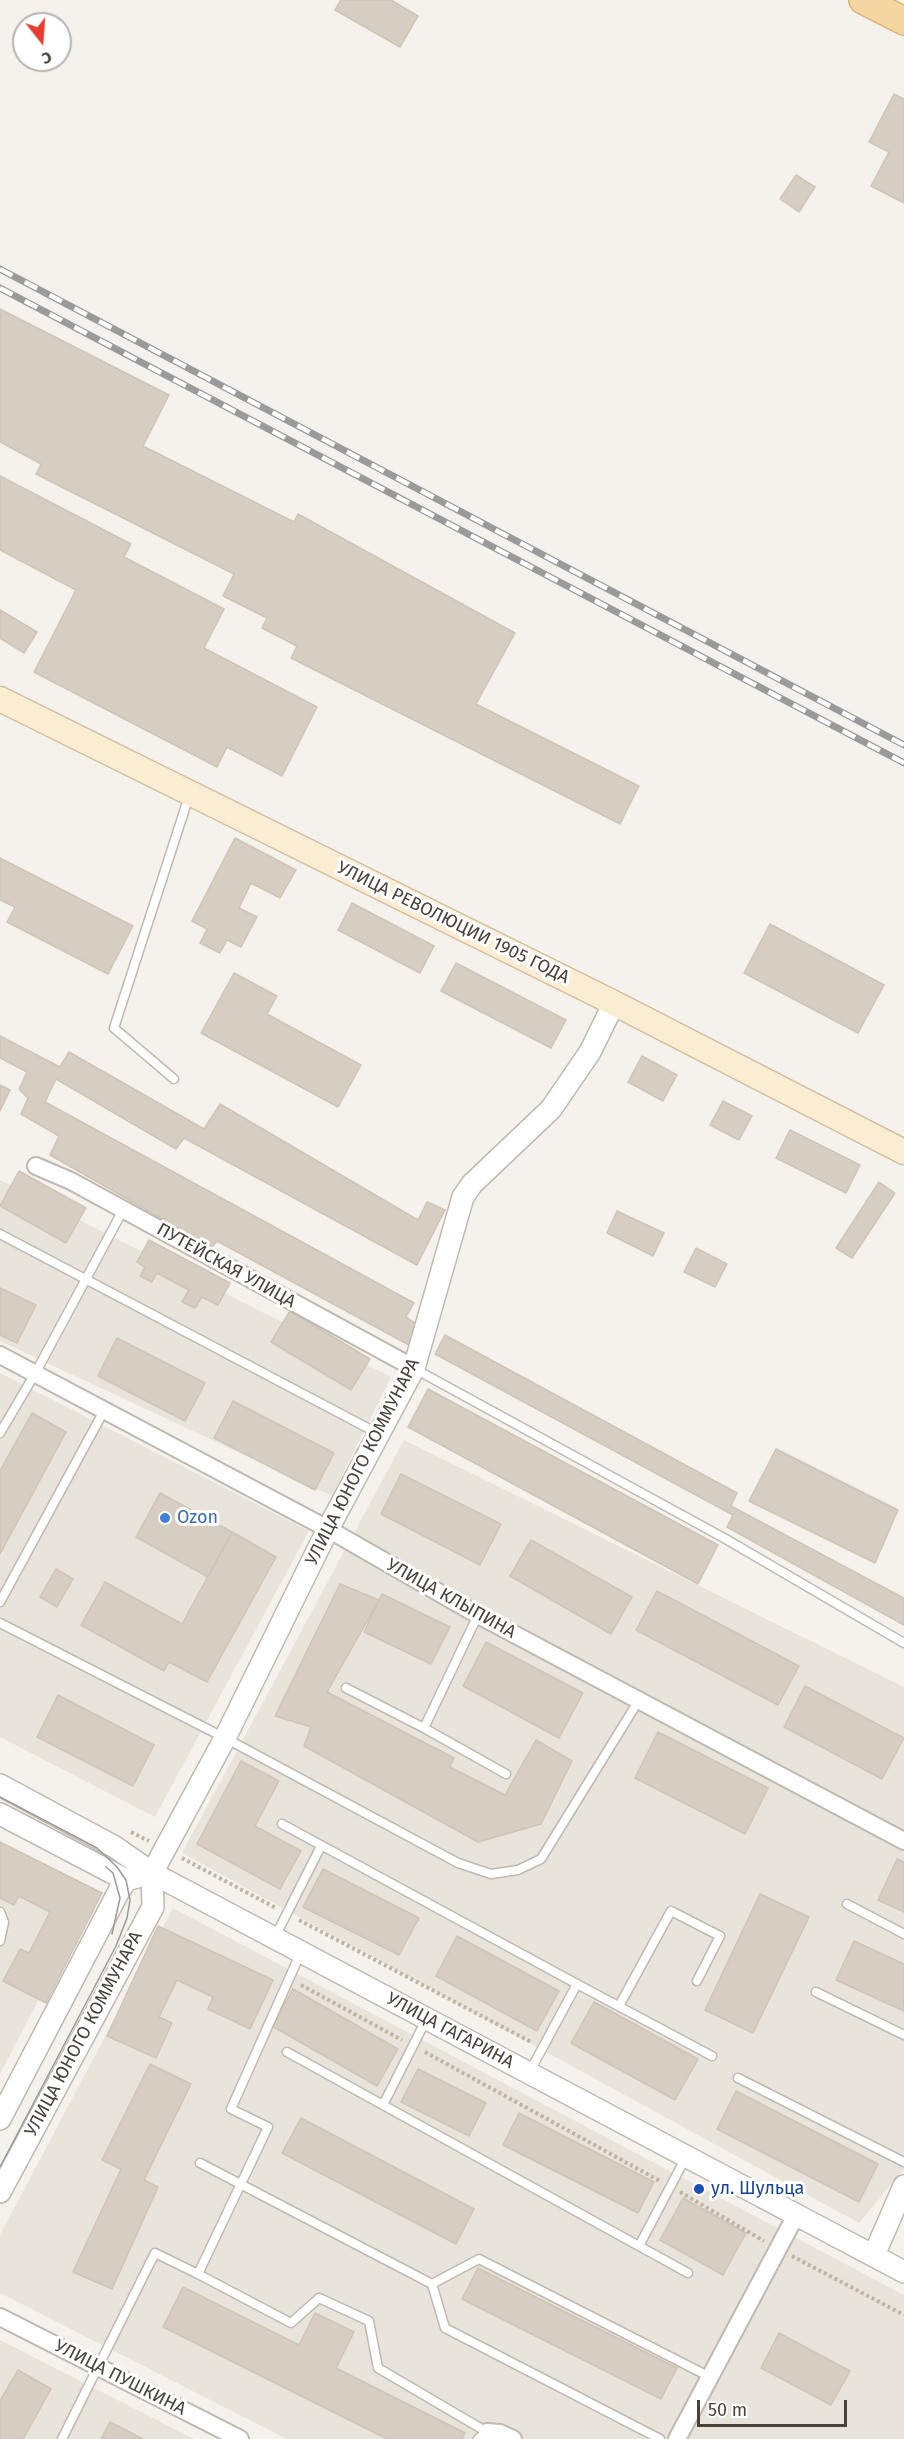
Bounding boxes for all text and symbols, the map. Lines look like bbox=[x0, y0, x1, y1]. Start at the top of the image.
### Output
north arrow bbox=[12, 12, 72, 72]
text: С bbox=[40, 47, 54, 68]
street label: УЛИЦА РЕВОЛЮЦИИ 1905 ГОДА bbox=[333, 857, 573, 989]
street label: ПУТЕЙСКАЯ УЛИЦА bbox=[153, 1219, 299, 1313]
street label: УЛИЦА ЮНОГО КОММУНАРА bbox=[301, 1355, 425, 1569]
place label: Ozon bbox=[177, 1507, 218, 1529]
marker: Ozon bbox=[158, 1511, 172, 1525]
street label: УЛИЦА КЛЫПИНА bbox=[382, 1554, 520, 1644]
street label: УЛИЦА ЮНОГО КОММУНАРА bbox=[21, 1928, 147, 2140]
street label: УЛИЦА ГАГАРИНА bbox=[383, 1988, 517, 2074]
place label: ул. Шульца bbox=[711, 2178, 804, 2200]
marker: ул. Шульца bbox=[692, 2182, 706, 2196]
street label: УЛИЦА ПУШКИНА bbox=[51, 2336, 189, 2420]
scale bar bbox=[700, 2388, 850, 2426]
text: 50 m bbox=[708, 2399, 747, 2421]

